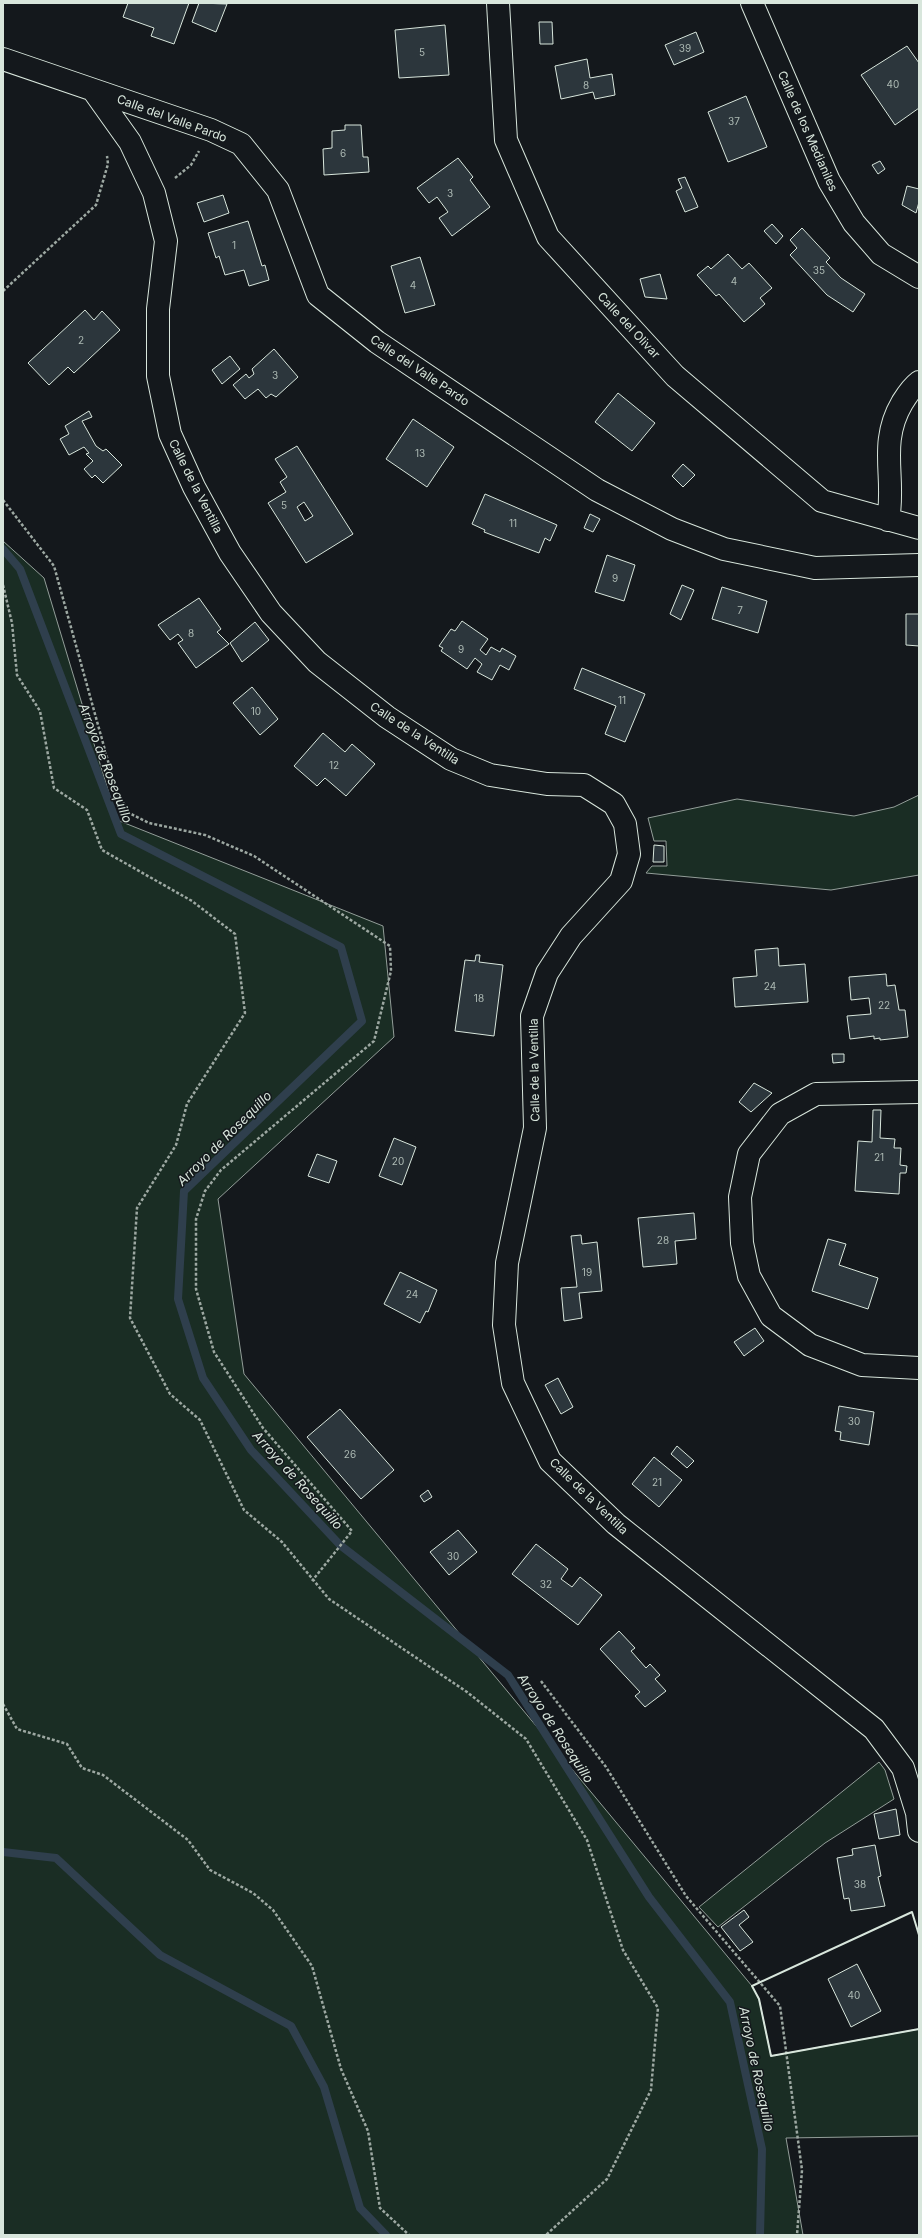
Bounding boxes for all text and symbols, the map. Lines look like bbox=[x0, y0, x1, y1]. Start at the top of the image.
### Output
house number: 39 bbox=[679, 42, 691, 54]
house number: 5 bbox=[419, 46, 425, 58]
street label: Calle de los Medianiles bbox=[775, 68, 841, 194]
house number: 40 bbox=[887, 78, 899, 90]
house number: 8 bbox=[583, 79, 589, 91]
street label: Calle del Valle Pardo bbox=[115, 91, 229, 145]
house number: 37 bbox=[728, 115, 740, 127]
house number: 6 bbox=[340, 147, 346, 159]
house number: 3 bbox=[447, 187, 453, 199]
house number: 1 bbox=[232, 239, 236, 251]
house number: 35 bbox=[813, 264, 825, 276]
house number: 4 bbox=[731, 275, 737, 287]
house number: 4 bbox=[410, 279, 416, 291]
street label: Calle del Olivar bbox=[594, 289, 664, 362]
street label: Calle del Valle Pardo bbox=[368, 331, 472, 409]
house number: 2 bbox=[78, 334, 84, 346]
house number: 3 bbox=[272, 369, 278, 381]
street label: Calle de la Ventilla bbox=[166, 436, 226, 536]
house number: 13 bbox=[415, 447, 425, 459]
house number: 5 bbox=[281, 499, 287, 511]
house number: 11 bbox=[509, 517, 517, 529]
house number: 9 bbox=[612, 572, 618, 584]
house number: 7 bbox=[737, 604, 743, 616]
house number: 8 bbox=[188, 627, 194, 639]
house number: 9 bbox=[458, 643, 464, 655]
house number: 11 bbox=[618, 694, 626, 706]
street label: Calle de la Ventilla bbox=[367, 699, 463, 767]
water label: Arroyo de Rosequillo bbox=[75, 700, 136, 825]
house number: 10 bbox=[251, 705, 261, 717]
house number: 12 bbox=[329, 759, 339, 771]
house number: 24 bbox=[764, 980, 776, 992]
house number: 18 bbox=[474, 992, 484, 1004]
house number: 22 bbox=[878, 999, 890, 1011]
street label: Calle de la Ventilla bbox=[526, 1018, 542, 1122]
water label: Arroyo de Rosequillo bbox=[173, 1087, 275, 1189]
house number: 21 bbox=[874, 1151, 884, 1163]
house number: 20 bbox=[392, 1155, 404, 1167]
house number: 28 bbox=[657, 1234, 669, 1246]
house number: 19 bbox=[582, 1266, 592, 1278]
house number: 24 bbox=[406, 1288, 418, 1300]
house number: 30 bbox=[848, 1415, 860, 1427]
water label: Arroyo de Rosequillo bbox=[249, 1427, 347, 1533]
house number: 26 bbox=[344, 1448, 356, 1460]
street label: Calle de la Ventilla bbox=[547, 1455, 631, 1537]
house number: 21 bbox=[652, 1476, 662, 1488]
house number: 30 bbox=[447, 1550, 459, 1562]
house number: 32 bbox=[540, 1578, 552, 1590]
water label: Arroyo de Rosequillo bbox=[514, 1669, 597, 1786]
house number: 38 bbox=[854, 1878, 866, 1890]
house number: 40 bbox=[848, 1989, 860, 2001]
water label: Arroyo de Rosequillo bbox=[736, 2004, 778, 2133]

